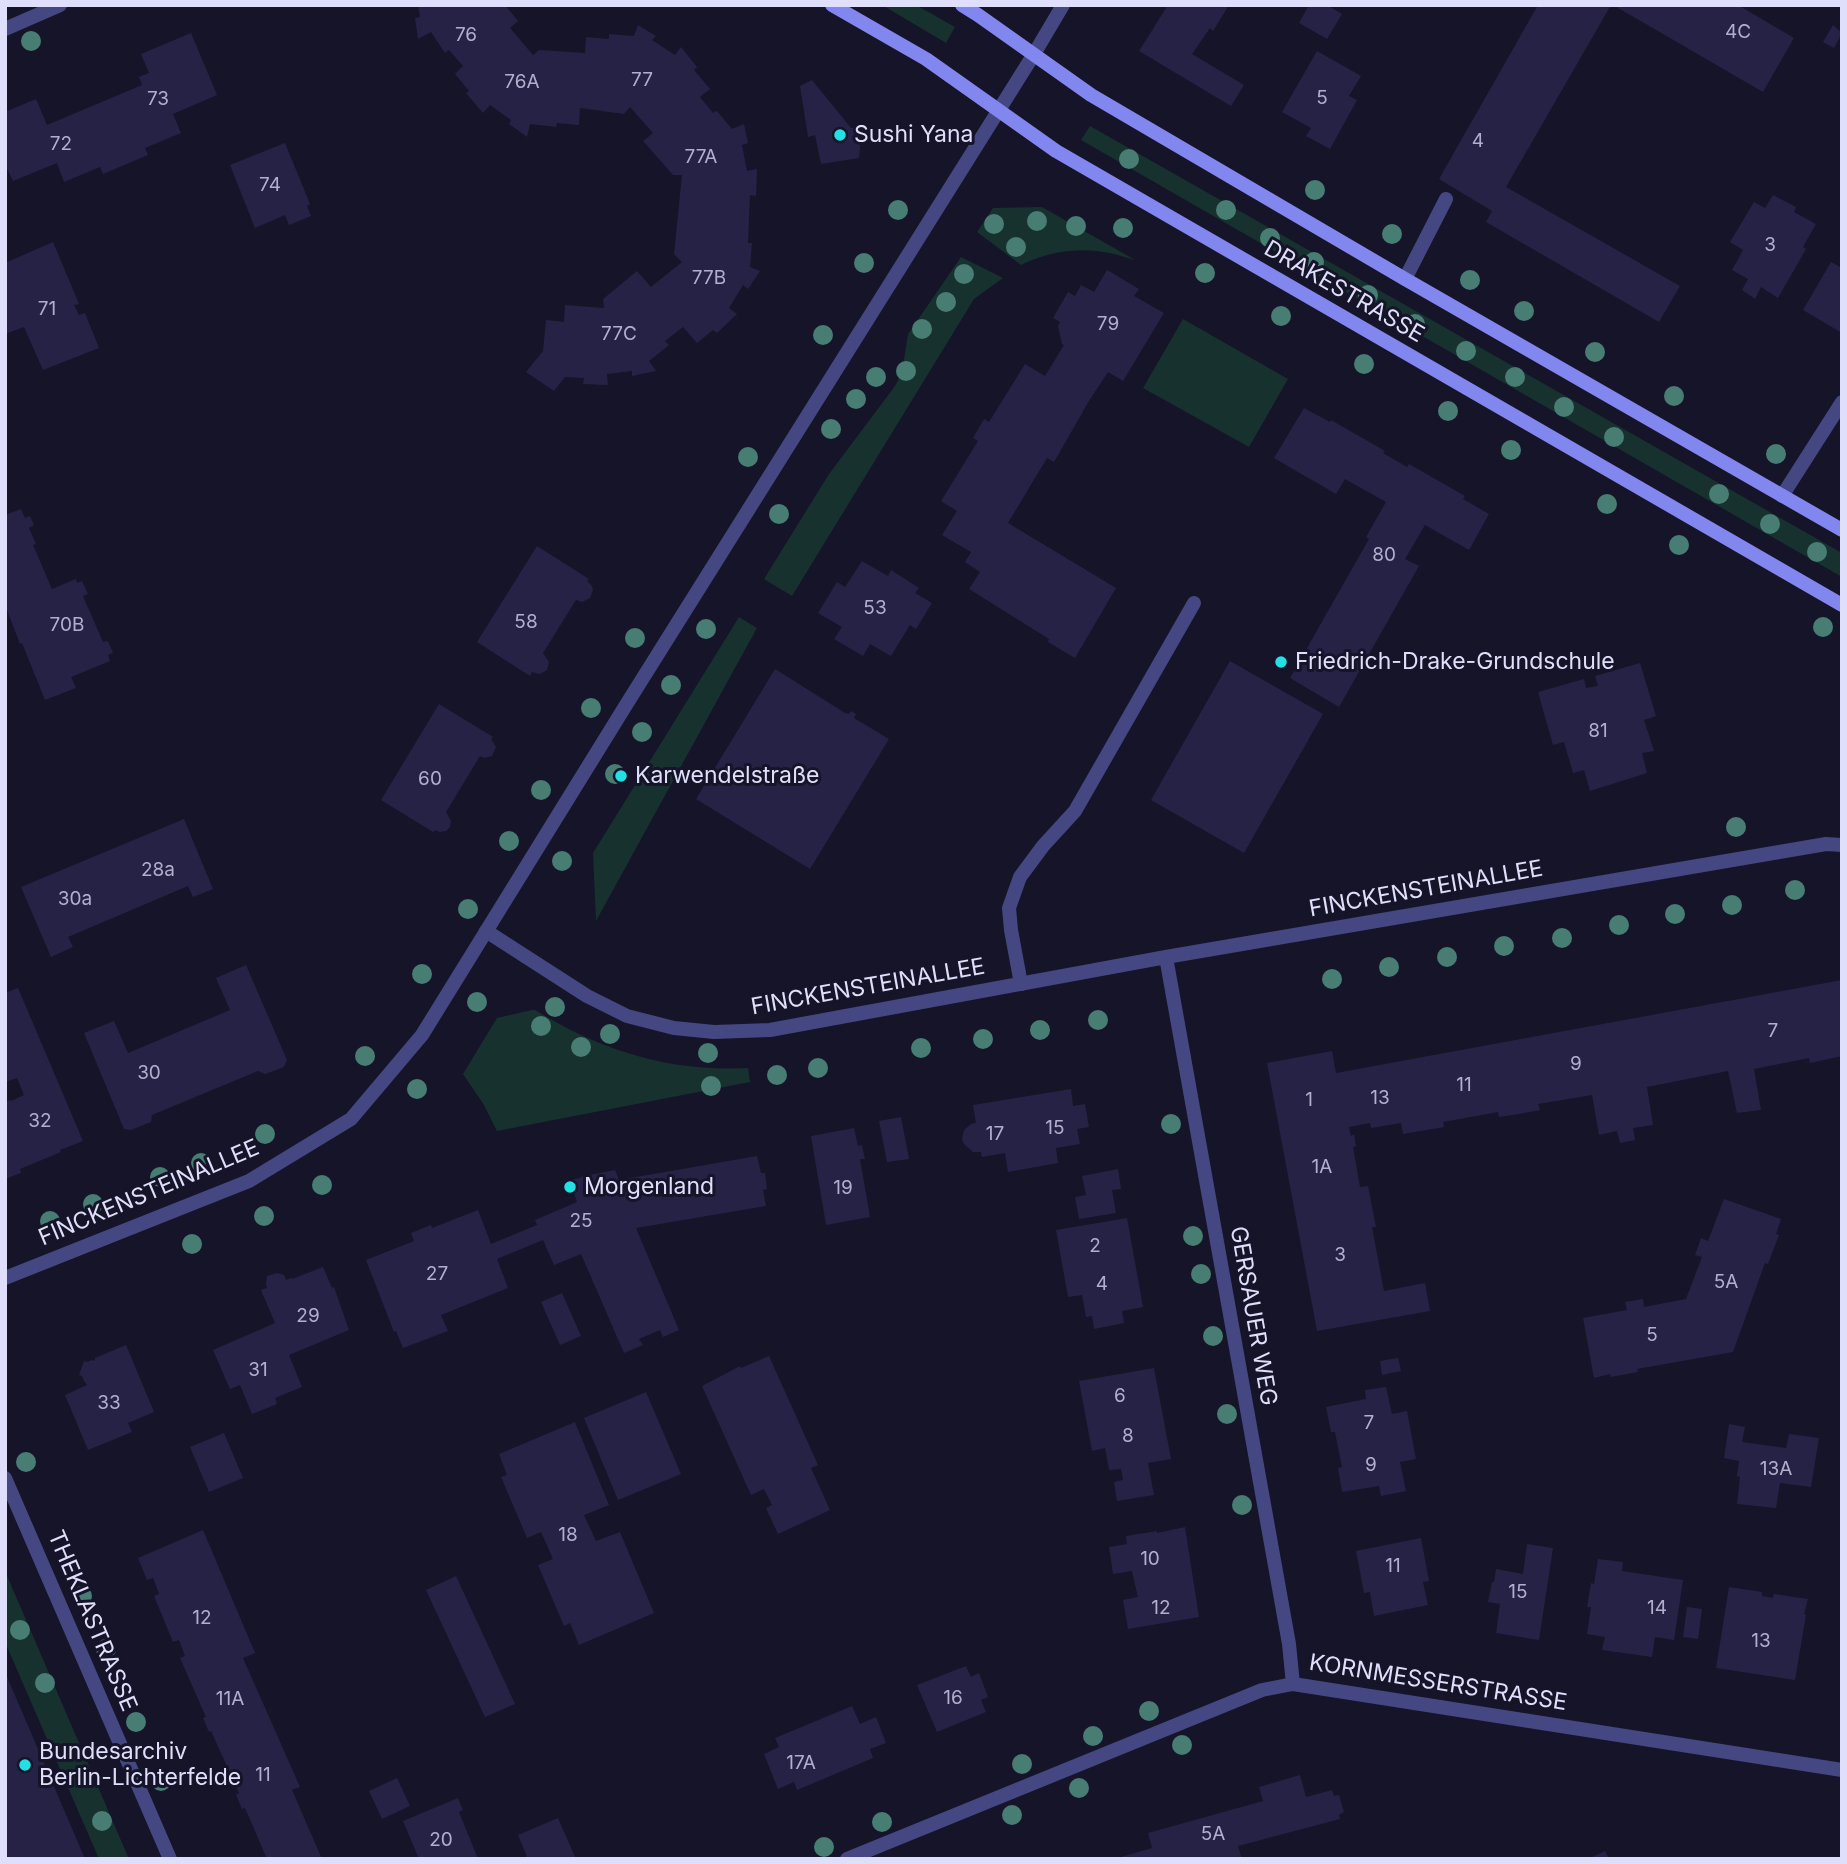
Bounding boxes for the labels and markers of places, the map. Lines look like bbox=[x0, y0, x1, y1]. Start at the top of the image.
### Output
place label: Sushi Yana bbox=[854, 121, 974, 149]
marker: Sushi Yana bbox=[832, 127, 848, 143]
place label: Friedrich-Drake-Grundschule bbox=[1295, 648, 1615, 676]
marker: Friedrich-Drake-Grundschule bbox=[1273, 654, 1289, 670]
place label: Karwendelstraße bbox=[635, 762, 820, 790]
marker: Karwendelstraße bbox=[613, 768, 629, 784]
place label: Morgenland bbox=[584, 1173, 714, 1201]
marker: Morgenland bbox=[562, 1179, 578, 1195]
place label: Bundesarchiv Berlin-Lichterfelde bbox=[39, 1738, 241, 1792]
marker: Bundesarchiv Berlin-Lichterfelde bbox=[17, 1757, 33, 1773]

